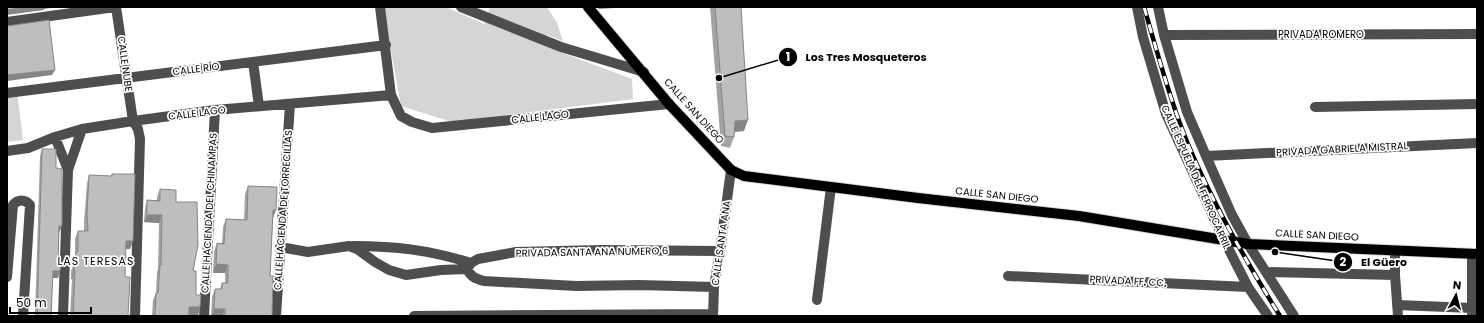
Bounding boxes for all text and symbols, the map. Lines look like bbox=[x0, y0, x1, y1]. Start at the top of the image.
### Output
street label: PRIVADA ROMERO bbox=[1278, 27, 1364, 42]
street label: CALLE NUBE bbox=[114, 35, 136, 93]
callout: Los Tres Mosqueteros bbox=[778, 46, 935, 69]
text: 1 bbox=[786, 48, 790, 65]
text: Los Tres Mosqueteros bbox=[805, 49, 927, 65]
street label: CALLE RÍO bbox=[172, 59, 221, 79]
street label: CALLE SAN DIEGO bbox=[660, 75, 728, 147]
street label: CALLE LAGO bbox=[167, 102, 227, 124]
street label: CALLE ESPUELA DEL FERROCARRIL bbox=[1157, 103, 1235, 252]
street label: CALLE LAGO bbox=[511, 107, 570, 127]
street label: CALLE HACIENDA DE TORRECILLAS bbox=[270, 129, 296, 290]
street label: CALLE HACIENDA DEL CHINAMPAS bbox=[197, 132, 221, 294]
street label: PRIVADA GABRIELA MISTRAL bbox=[1276, 138, 1409, 160]
street label: CALLE SAN DIEGO bbox=[955, 183, 1039, 207]
street label: CALLE SANTA ANA bbox=[708, 199, 734, 287]
street label: CALLE SAN DIEGO bbox=[1275, 225, 1359, 245]
street label: PRIVADA SANTA ANA NÚMERO 6 bbox=[516, 243, 668, 261]
callout: El Güero bbox=[1333, 250, 1415, 273]
district label: LAS TERESAS bbox=[58, 253, 134, 269]
text: 2 bbox=[1340, 253, 1347, 270]
text: El Güero bbox=[1361, 254, 1407, 270]
street label: PRIVADA FF. CC. bbox=[1089, 272, 1167, 290]
north arrow bbox=[1436, 275, 1476, 315]
text: N bbox=[1452, 277, 1462, 294]
scale bar bbox=[10, 289, 91, 315]
text: 50 m bbox=[16, 294, 47, 311]

